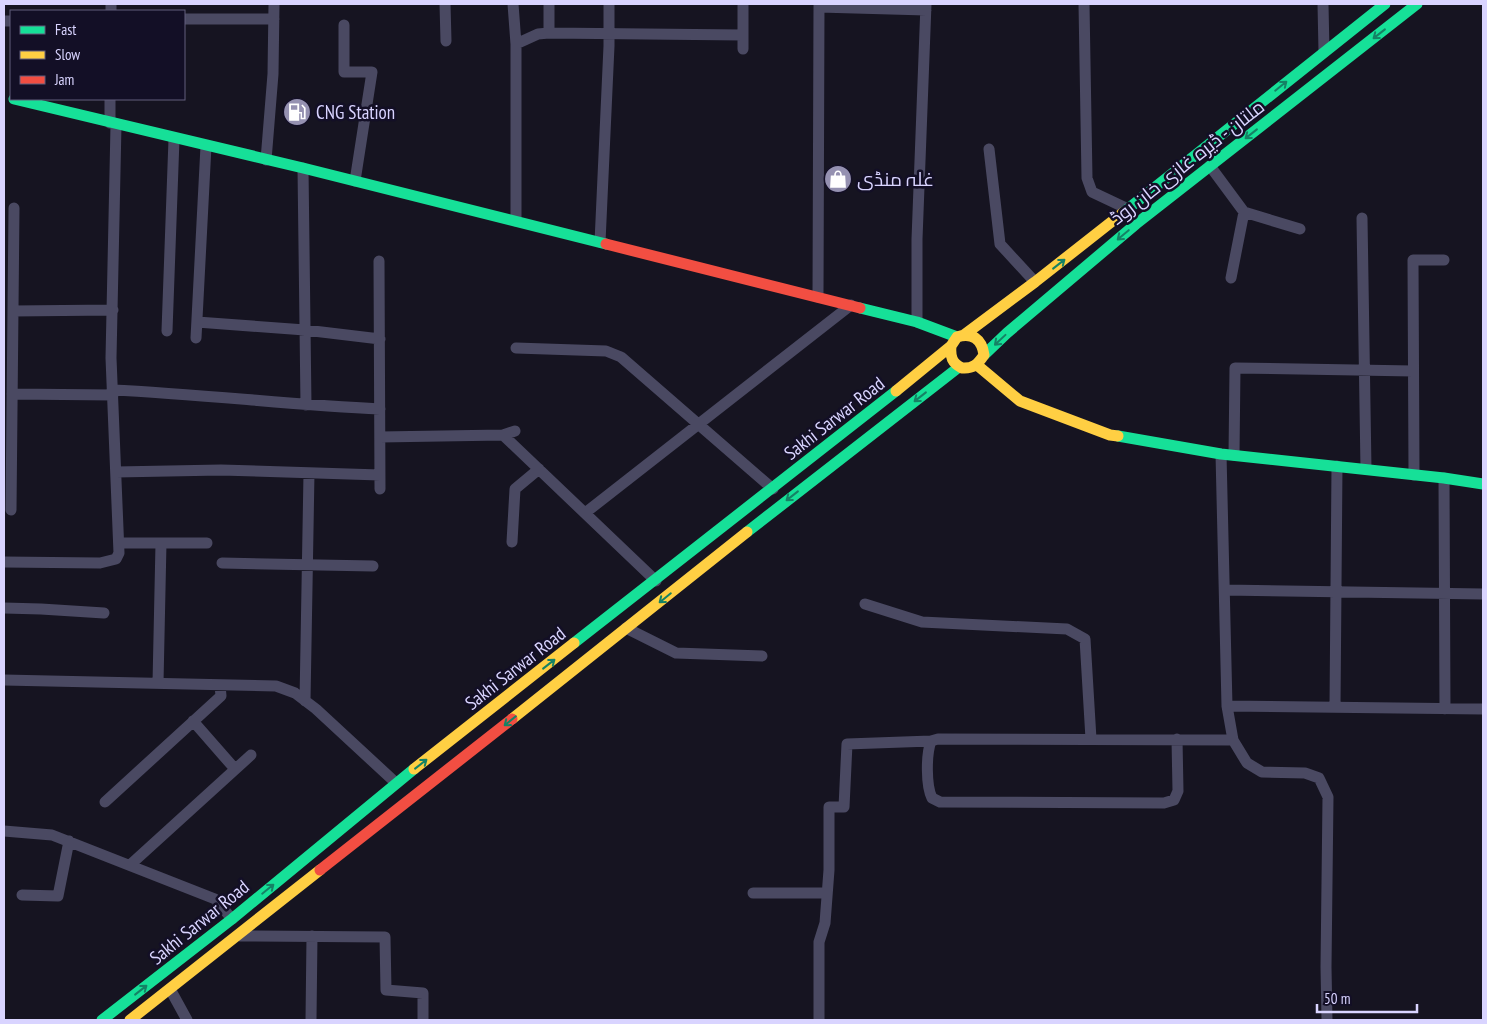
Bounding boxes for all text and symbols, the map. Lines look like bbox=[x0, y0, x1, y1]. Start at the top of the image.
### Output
legend bbox=[10, 10, 185, 100]
text: Fast bbox=[55, 20, 76, 39]
one-way arrow bbox=[1372, 29, 1386, 39]
text: Slow bbox=[55, 45, 80, 64]
text: Jam bbox=[54, 70, 74, 89]
one-way arrow bbox=[1274, 80, 1287, 91]
street label: ملتان - ڈیرہ غازی خان روڈ bbox=[1105, 94, 1269, 230]
fuel station icon: CNG Station bbox=[282, 97, 312, 127]
place label: CNG Station bbox=[316, 100, 395, 124]
one-way arrow bbox=[1244, 129, 1258, 139]
shop icon: غلہ منڈی bbox=[823, 164, 853, 194]
place label: غلہ منڈی bbox=[857, 167, 934, 191]
one-way arrow bbox=[1117, 229, 1130, 240]
one-way arrow bbox=[1052, 258, 1065, 269]
one-way arrow bbox=[993, 334, 1006, 346]
street label: Sakhi Sarwar Road bbox=[779, 371, 889, 465]
one-way arrow bbox=[913, 392, 927, 402]
one-way arrow bbox=[786, 491, 799, 502]
one-way arrow bbox=[658, 592, 671, 603]
street label: Sakhi Sarwar Road bbox=[460, 621, 570, 715]
one-way arrow bbox=[542, 659, 555, 670]
one-way arrow bbox=[504, 715, 517, 726]
one-way arrow bbox=[414, 759, 428, 769]
street label: Sakhi Sarwar Road bbox=[144, 875, 254, 969]
one-way arrow bbox=[261, 883, 274, 894]
scale bar bbox=[1317, 982, 1417, 1014]
one-way arrow bbox=[134, 985, 147, 996]
text: 50 m bbox=[1324, 989, 1350, 1008]

